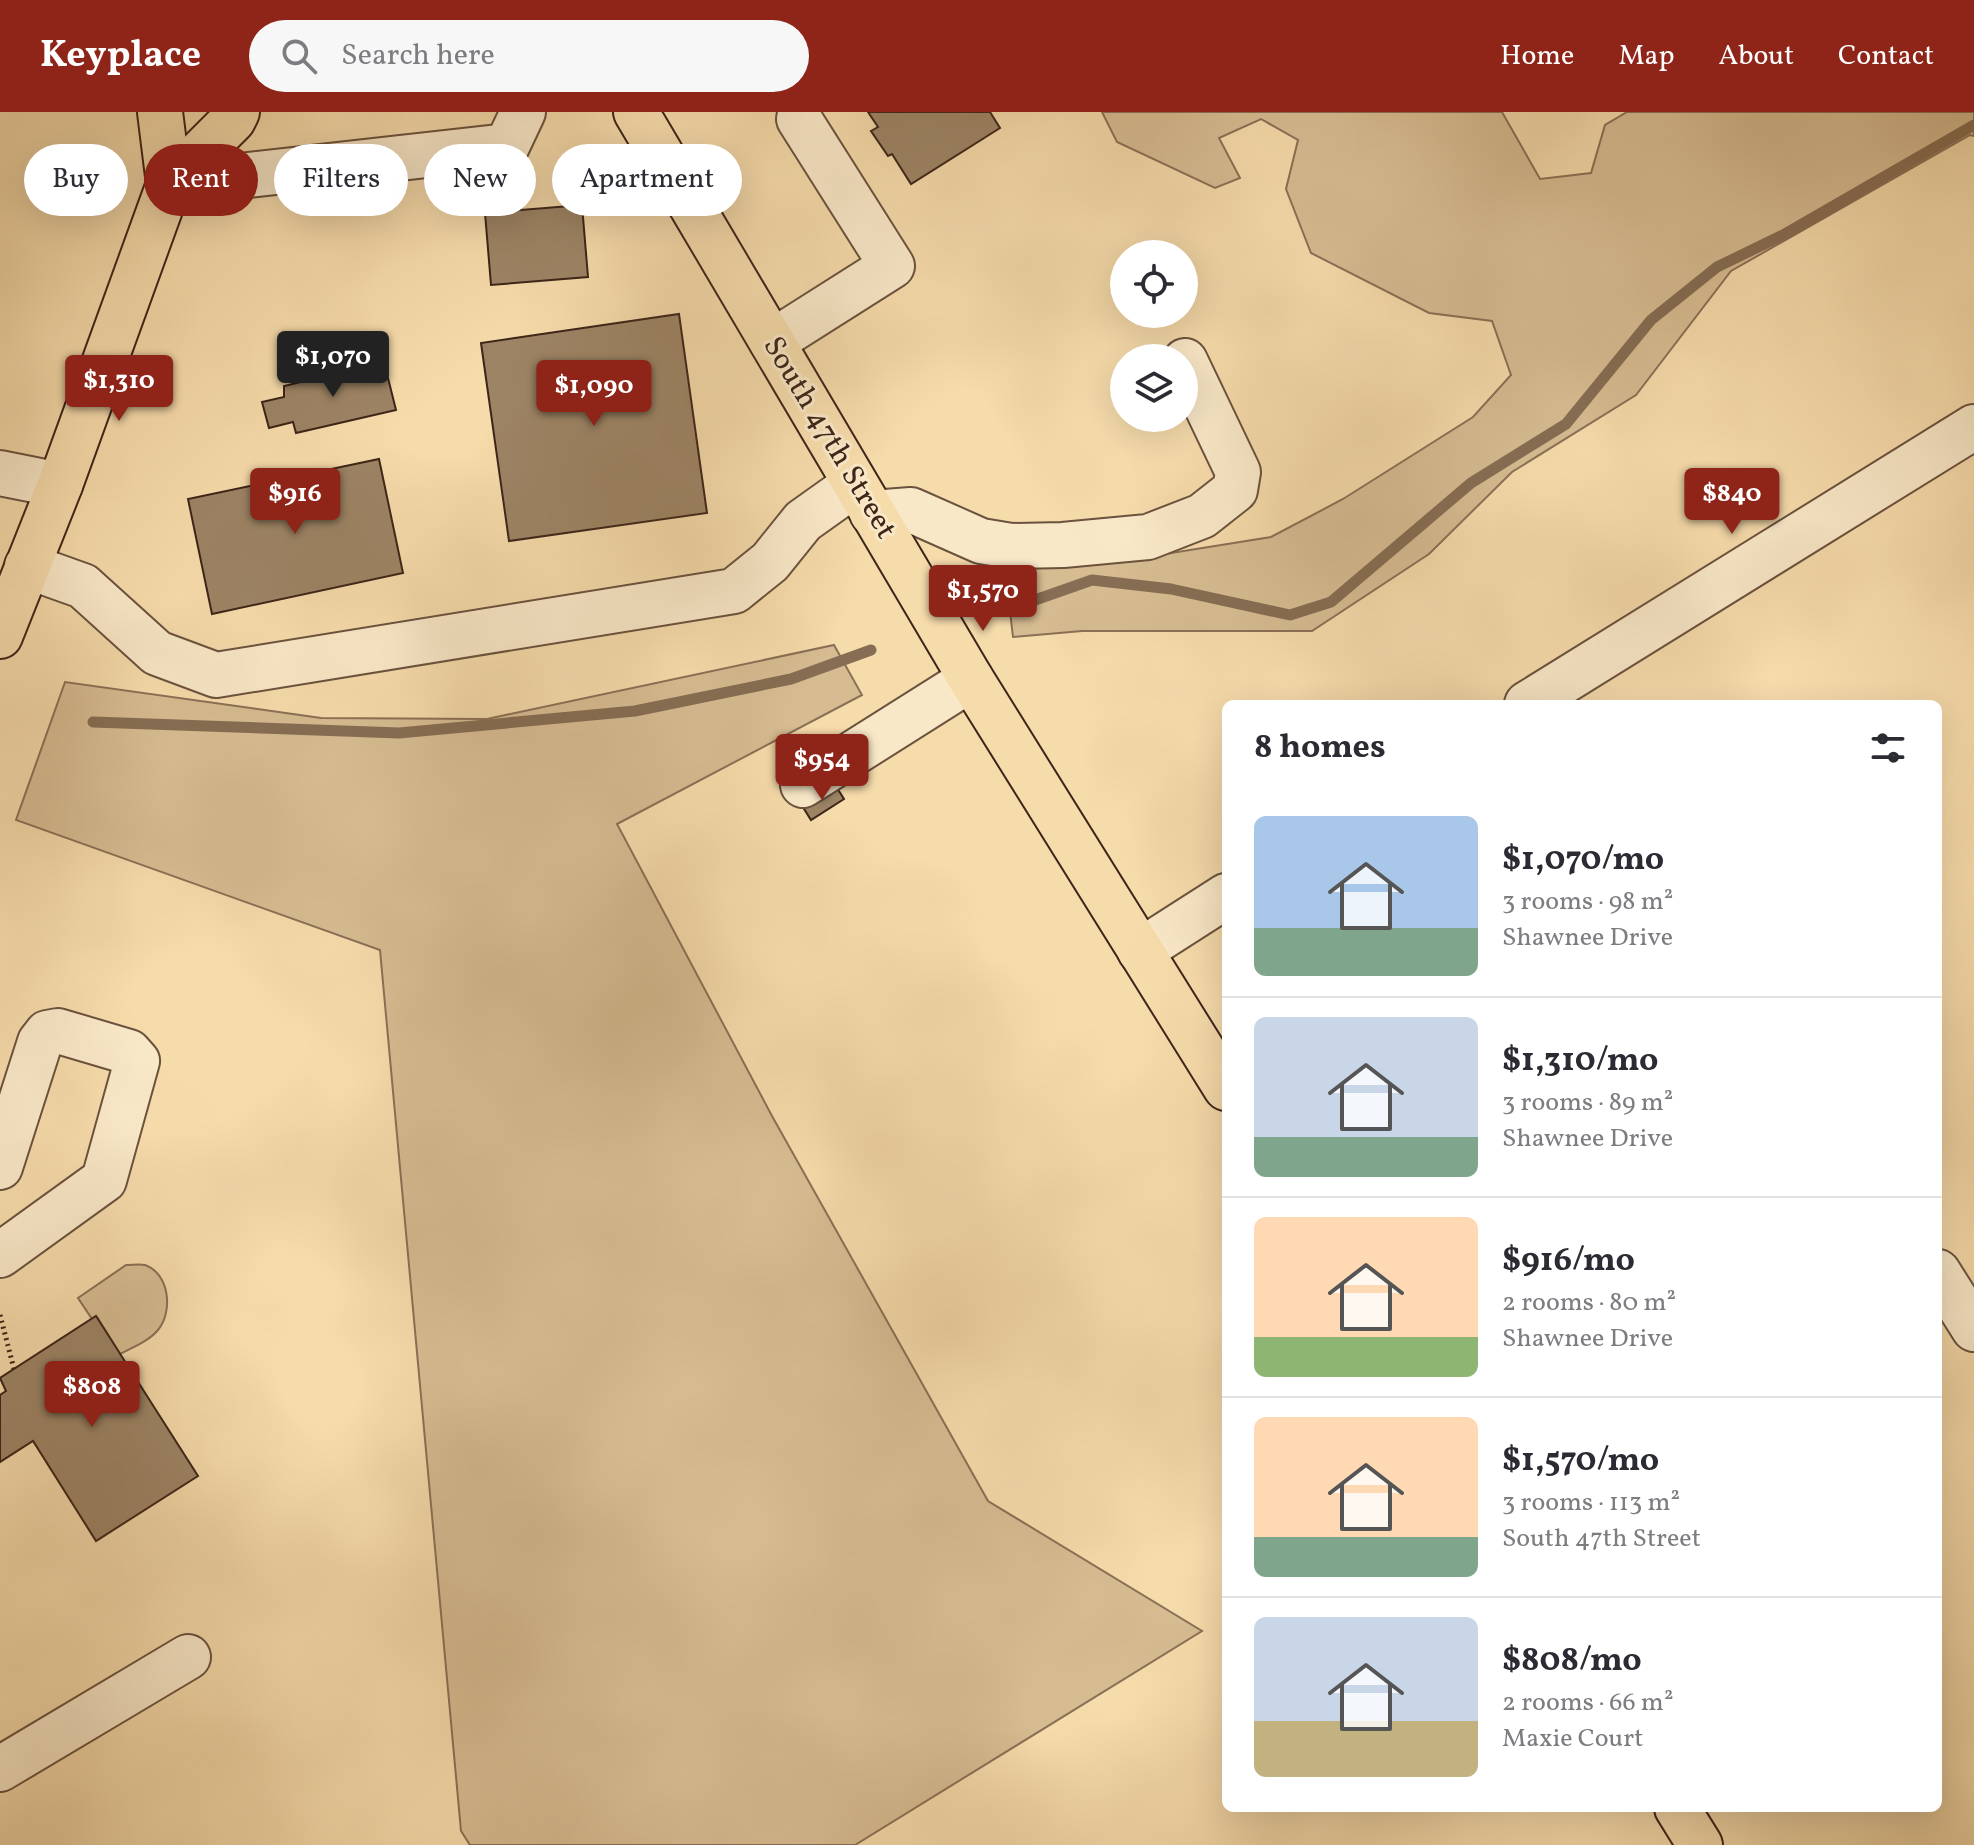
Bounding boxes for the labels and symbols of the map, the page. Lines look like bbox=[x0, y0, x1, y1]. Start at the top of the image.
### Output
street label: South 47th Street bbox=[752, 329, 906, 547]
pin: $1,070 bbox=[268, 331, 398, 399]
pin: $1,310 bbox=[54, 355, 184, 423]
pin: $1,090 bbox=[529, 360, 659, 428]
pin: $916 bbox=[248, 468, 342, 536]
pin: $840 bbox=[1685, 468, 1779, 536]
pin: $1,570 bbox=[918, 565, 1048, 633]
pin: $954 bbox=[775, 734, 869, 802]
pin: $808 bbox=[45, 1361, 139, 1429]

